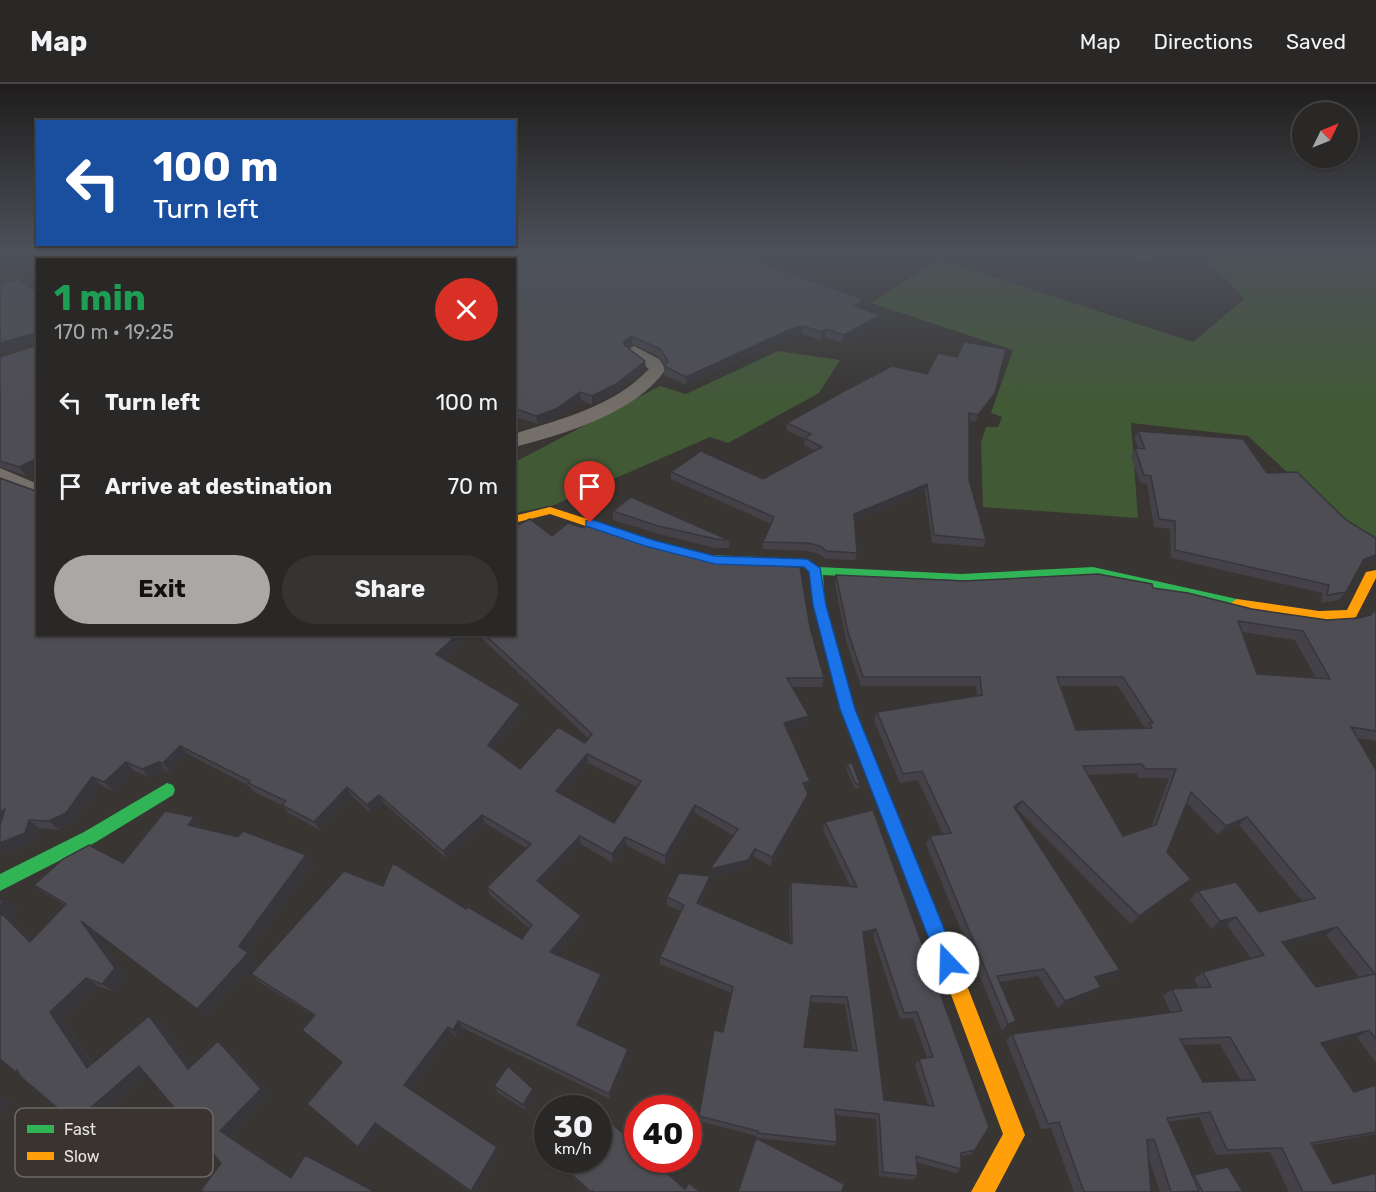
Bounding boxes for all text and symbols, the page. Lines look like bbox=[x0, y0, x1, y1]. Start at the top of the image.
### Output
text: Map bbox=[30, 25, 87, 58]
text: Map bbox=[1080, 29, 1121, 54]
text: Directions bbox=[1154, 29, 1253, 54]
text: Saved bbox=[1286, 29, 1346, 54]
north arrow bbox=[1292, 102, 1358, 168]
map controls bbox=[1292, 102, 1358, 168]
text: 100 m bbox=[153, 142, 278, 192]
icon: left bbox=[54, 144, 132, 222]
text: Turn left bbox=[153, 193, 258, 225]
text: 1 min bbox=[54, 276, 146, 319]
button: close bbox=[435, 278, 498, 341]
text: 170 m · 19:25 bbox=[54, 320, 174, 344]
icon: left bbox=[54, 386, 87, 419]
text: Turn left bbox=[105, 389, 200, 416]
text: 100 m bbox=[436, 389, 498, 416]
pin bbox=[564, 461, 615, 523]
icon: arrive bbox=[54, 470, 87, 503]
icon: arrive bbox=[573, 470, 606, 503]
text: Arrive at destination bbox=[105, 473, 332, 500]
text: 70 m bbox=[448, 473, 498, 500]
button: Exit bbox=[54, 555, 270, 624]
button: Share bbox=[282, 555, 498, 624]
position arrow bbox=[916, 931, 980, 995]
speed limit sign: 40 bbox=[624, 1095, 702, 1173]
legend bbox=[15, 1108, 213, 1177]
text: 30 bbox=[553, 1109, 593, 1145]
text: Fast bbox=[64, 1120, 96, 1139]
text: km/h bbox=[554, 1140, 592, 1158]
text: Slow bbox=[64, 1147, 100, 1166]

